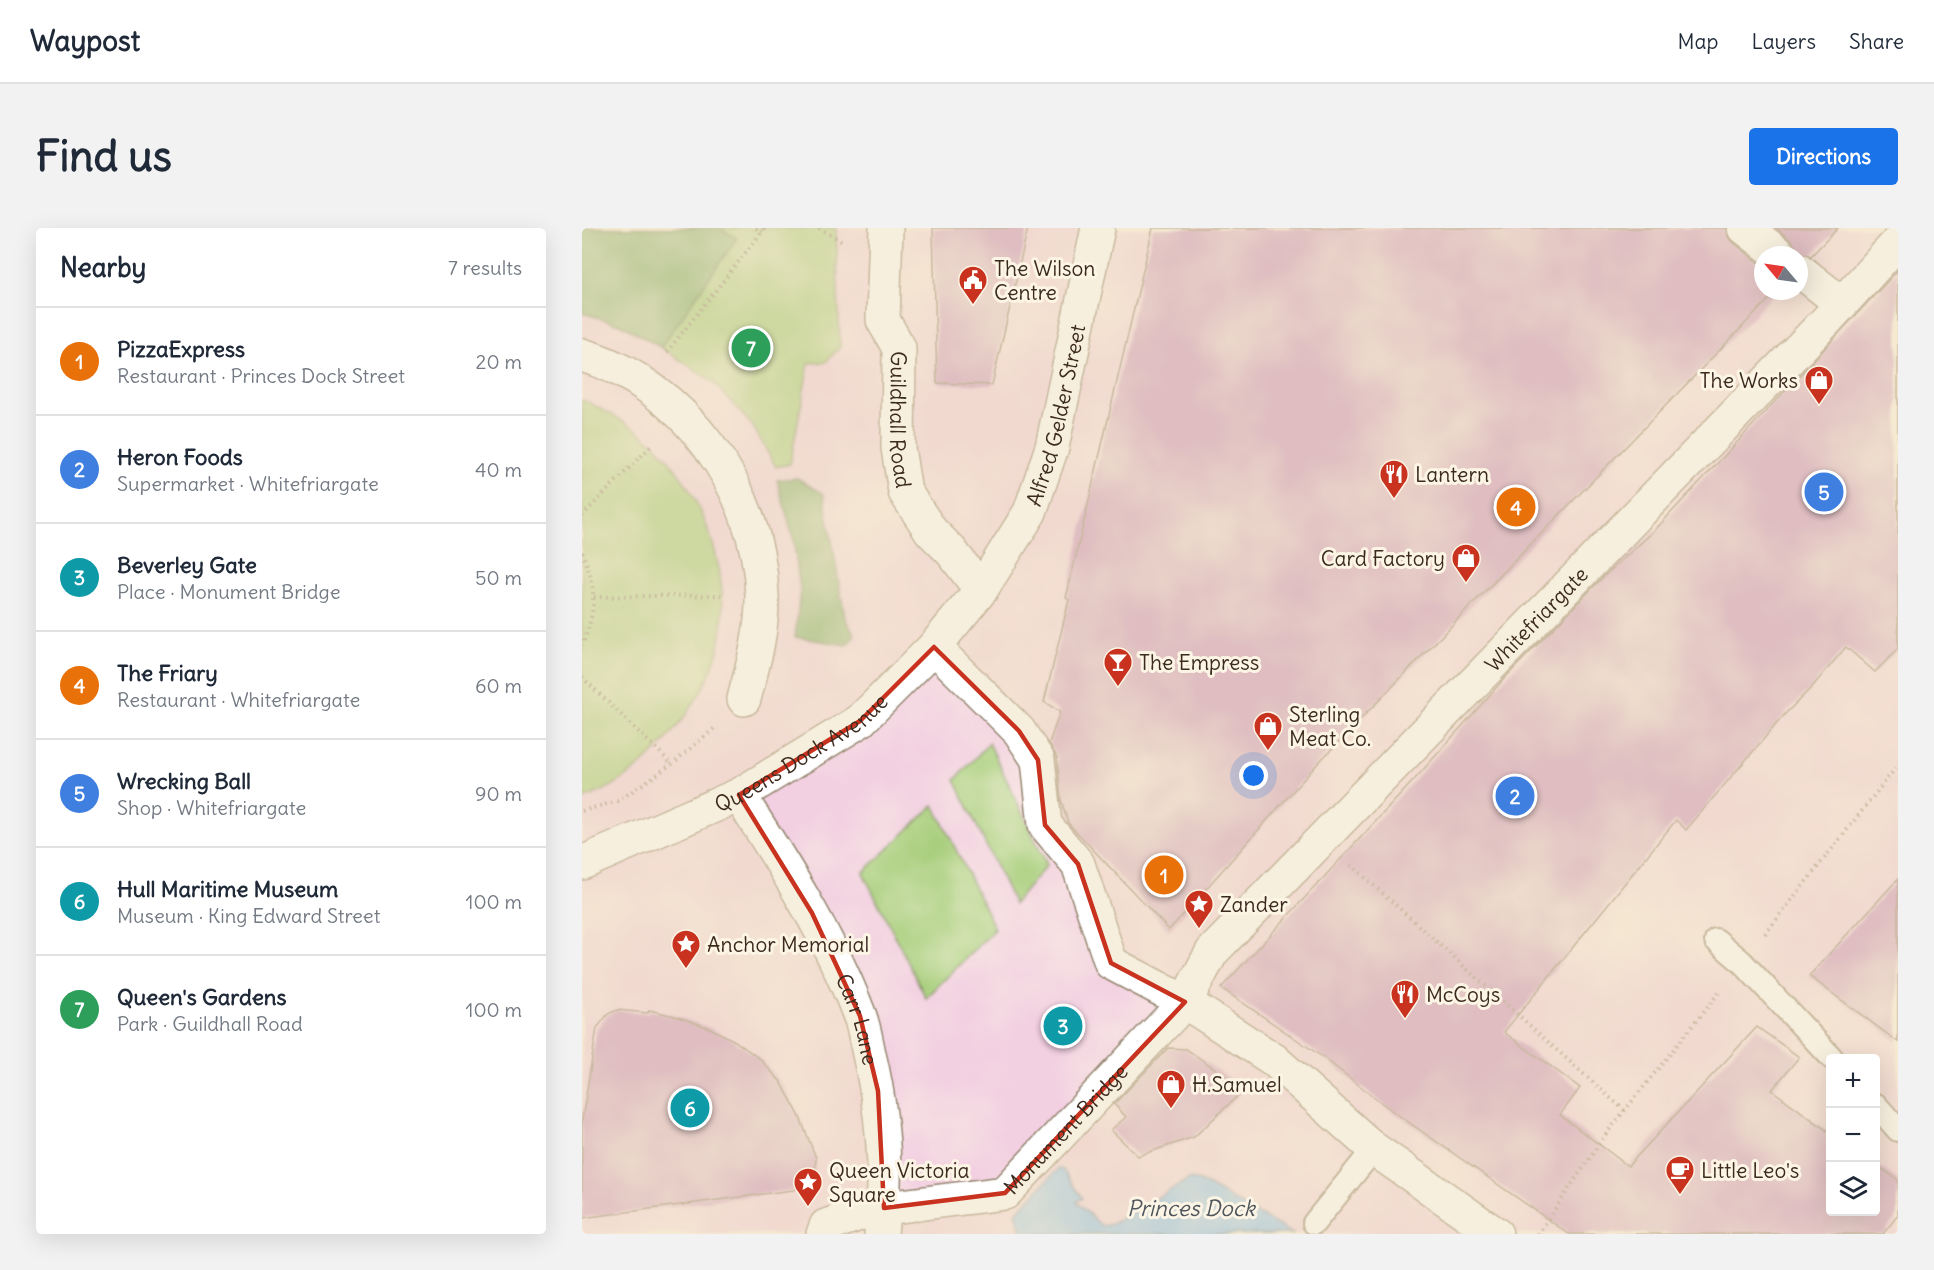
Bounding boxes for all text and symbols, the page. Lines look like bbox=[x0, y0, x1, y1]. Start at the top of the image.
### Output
text: Waypost bbox=[30, 23, 140, 59]
text: Map bbox=[1678, 28, 1718, 55]
text: Layers bbox=[1751, 28, 1816, 55]
text: Share bbox=[1849, 28, 1904, 55]
button: Directions bbox=[1749, 128, 1898, 185]
text: Find us bbox=[36, 130, 172, 182]
north arrow bbox=[1754, 246, 1808, 300]
text: Nearby bbox=[60, 251, 146, 284]
text: 7 results bbox=[448, 255, 522, 280]
place label: The Wilson Centre bbox=[994, 255, 1095, 306]
public building icon: The Wilson Centre bbox=[957, 264, 989, 306]
street label: Alfred Gelder Street bbox=[1020, 322, 1091, 509]
pin: 7 bbox=[732, 326, 770, 370]
text: PizzaExpress bbox=[117, 335, 245, 363]
text: 1 bbox=[76, 349, 83, 374]
text: 20 m bbox=[476, 349, 522, 374]
street label: Guildhall Road bbox=[884, 351, 918, 490]
text: Restaurant · Princes Dock Street bbox=[117, 363, 405, 388]
shop icon: The Works bbox=[1803, 364, 1835, 406]
place label: The Works bbox=[1700, 367, 1798, 394]
text: Heron Foods bbox=[117, 443, 243, 471]
text: 2 bbox=[74, 457, 85, 482]
text: 40 m bbox=[475, 457, 522, 482]
restaurant icon: Lantern bbox=[1378, 458, 1410, 500]
place label: Lantern bbox=[1415, 461, 1489, 488]
pin: 5 bbox=[1804, 470, 1844, 514]
text: Supermarket · Whitefriargate bbox=[117, 471, 379, 496]
pin: 4 bbox=[1496, 484, 1536, 530]
shop icon: Card Factory bbox=[1450, 542, 1482, 584]
place label: Card Factory bbox=[1321, 545, 1445, 572]
text: Beverley Gate bbox=[117, 551, 257, 579]
street label: Whitefriargate bbox=[1479, 561, 1593, 677]
text: 3 bbox=[74, 565, 85, 590]
text: 50 m bbox=[475, 565, 522, 590]
text: Place · Monument Bridge bbox=[117, 579, 341, 604]
bar icon: The Empress bbox=[1102, 646, 1134, 688]
place label: The Empress bbox=[1139, 649, 1259, 676]
text: The Friary bbox=[117, 659, 218, 687]
text: 4 bbox=[74, 673, 85, 698]
text: 60 m bbox=[475, 673, 522, 698]
text: Restaurant · Whitefriargate bbox=[117, 687, 360, 712]
street label: Queens Dock Avenue bbox=[710, 688, 893, 818]
place label: Sterling Meat Co. bbox=[1289, 701, 1371, 752]
shop icon: Sterling Meat Co. bbox=[1252, 710, 1284, 752]
your location bbox=[1239, 761, 1268, 790]
text: Wrecking Ball bbox=[117, 767, 251, 795]
pin: 2 bbox=[1496, 774, 1534, 818]
text: 5 bbox=[74, 781, 85, 806]
text: 90 m bbox=[475, 781, 522, 806]
text: Shop · Whitefriargate bbox=[117, 795, 306, 820]
pin: 1 bbox=[1144, 852, 1184, 898]
text: Hull Maritime Museum bbox=[117, 875, 338, 903]
place icon: Zander bbox=[1183, 888, 1215, 930]
text: 6 bbox=[74, 889, 85, 914]
text: 100 m bbox=[465, 889, 522, 914]
place label: Zander bbox=[1220, 891, 1288, 918]
text: Museum · King Edward Street bbox=[117, 903, 380, 928]
place icon: Anchor Memorial bbox=[670, 928, 702, 970]
place label: Anchor Memorial bbox=[707, 931, 869, 958]
street label: Carr Lane bbox=[830, 969, 885, 1068]
restaurant icon: McCoys bbox=[1389, 978, 1421, 1020]
place label: McCoys bbox=[1426, 981, 1500, 1008]
text: Queen's Gardens bbox=[117, 983, 287, 1011]
text: 7 bbox=[75, 997, 84, 1022]
text: 100 m bbox=[465, 997, 522, 1022]
pin: 3 bbox=[1044, 1004, 1082, 1048]
text: Park · Guildhall Road bbox=[117, 1011, 303, 1036]
map controls bbox=[1826, 1054, 1880, 1216]
button: + bbox=[1826, 1054, 1880, 1108]
street label: Monument Bridge bbox=[998, 1058, 1133, 1200]
shop icon: H.Samuel bbox=[1155, 1068, 1187, 1110]
place label: H.Samuel bbox=[1192, 1071, 1282, 1098]
pin: 6 bbox=[670, 1086, 710, 1130]
button: − bbox=[1826, 1108, 1880, 1162]
cafe icon: Little Leo's bbox=[1664, 1154, 1696, 1196]
place label: Queen Victoria Square bbox=[829, 1157, 969, 1208]
place label: Little Leo's bbox=[1701, 1157, 1799, 1184]
button: layers bbox=[1826, 1162, 1880, 1216]
place icon: Queen Victoria Square bbox=[792, 1166, 824, 1208]
water label: Princes Dock bbox=[1127, 1194, 1257, 1222]

